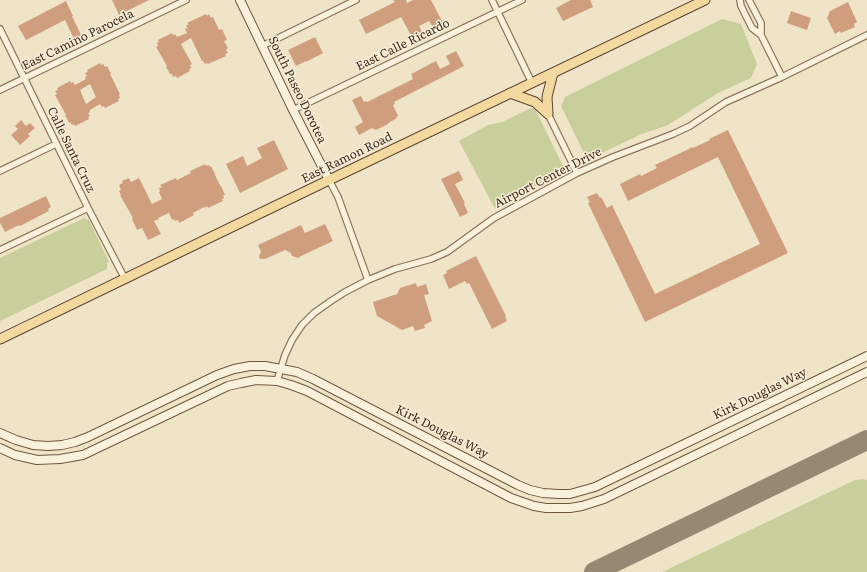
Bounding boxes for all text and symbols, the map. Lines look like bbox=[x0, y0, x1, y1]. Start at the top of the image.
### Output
street label: East Camino Parocela bbox=[20, 7, 136, 73]
street label: East Calle Ricardo bbox=[354, 16, 452, 74]
street label: South Paseo Dorotea bbox=[265, 34, 329, 146]
street label: Calle Santa Cruz bbox=[44, 105, 98, 195]
street label: East Ramon Road bbox=[299, 130, 395, 186]
street label: Airport Center Drive bbox=[492, 145, 604, 211]
street label: Kirk Douglas Way bbox=[711, 365, 809, 423]
street label: Kirk Douglas Way bbox=[393, 402, 491, 462]

